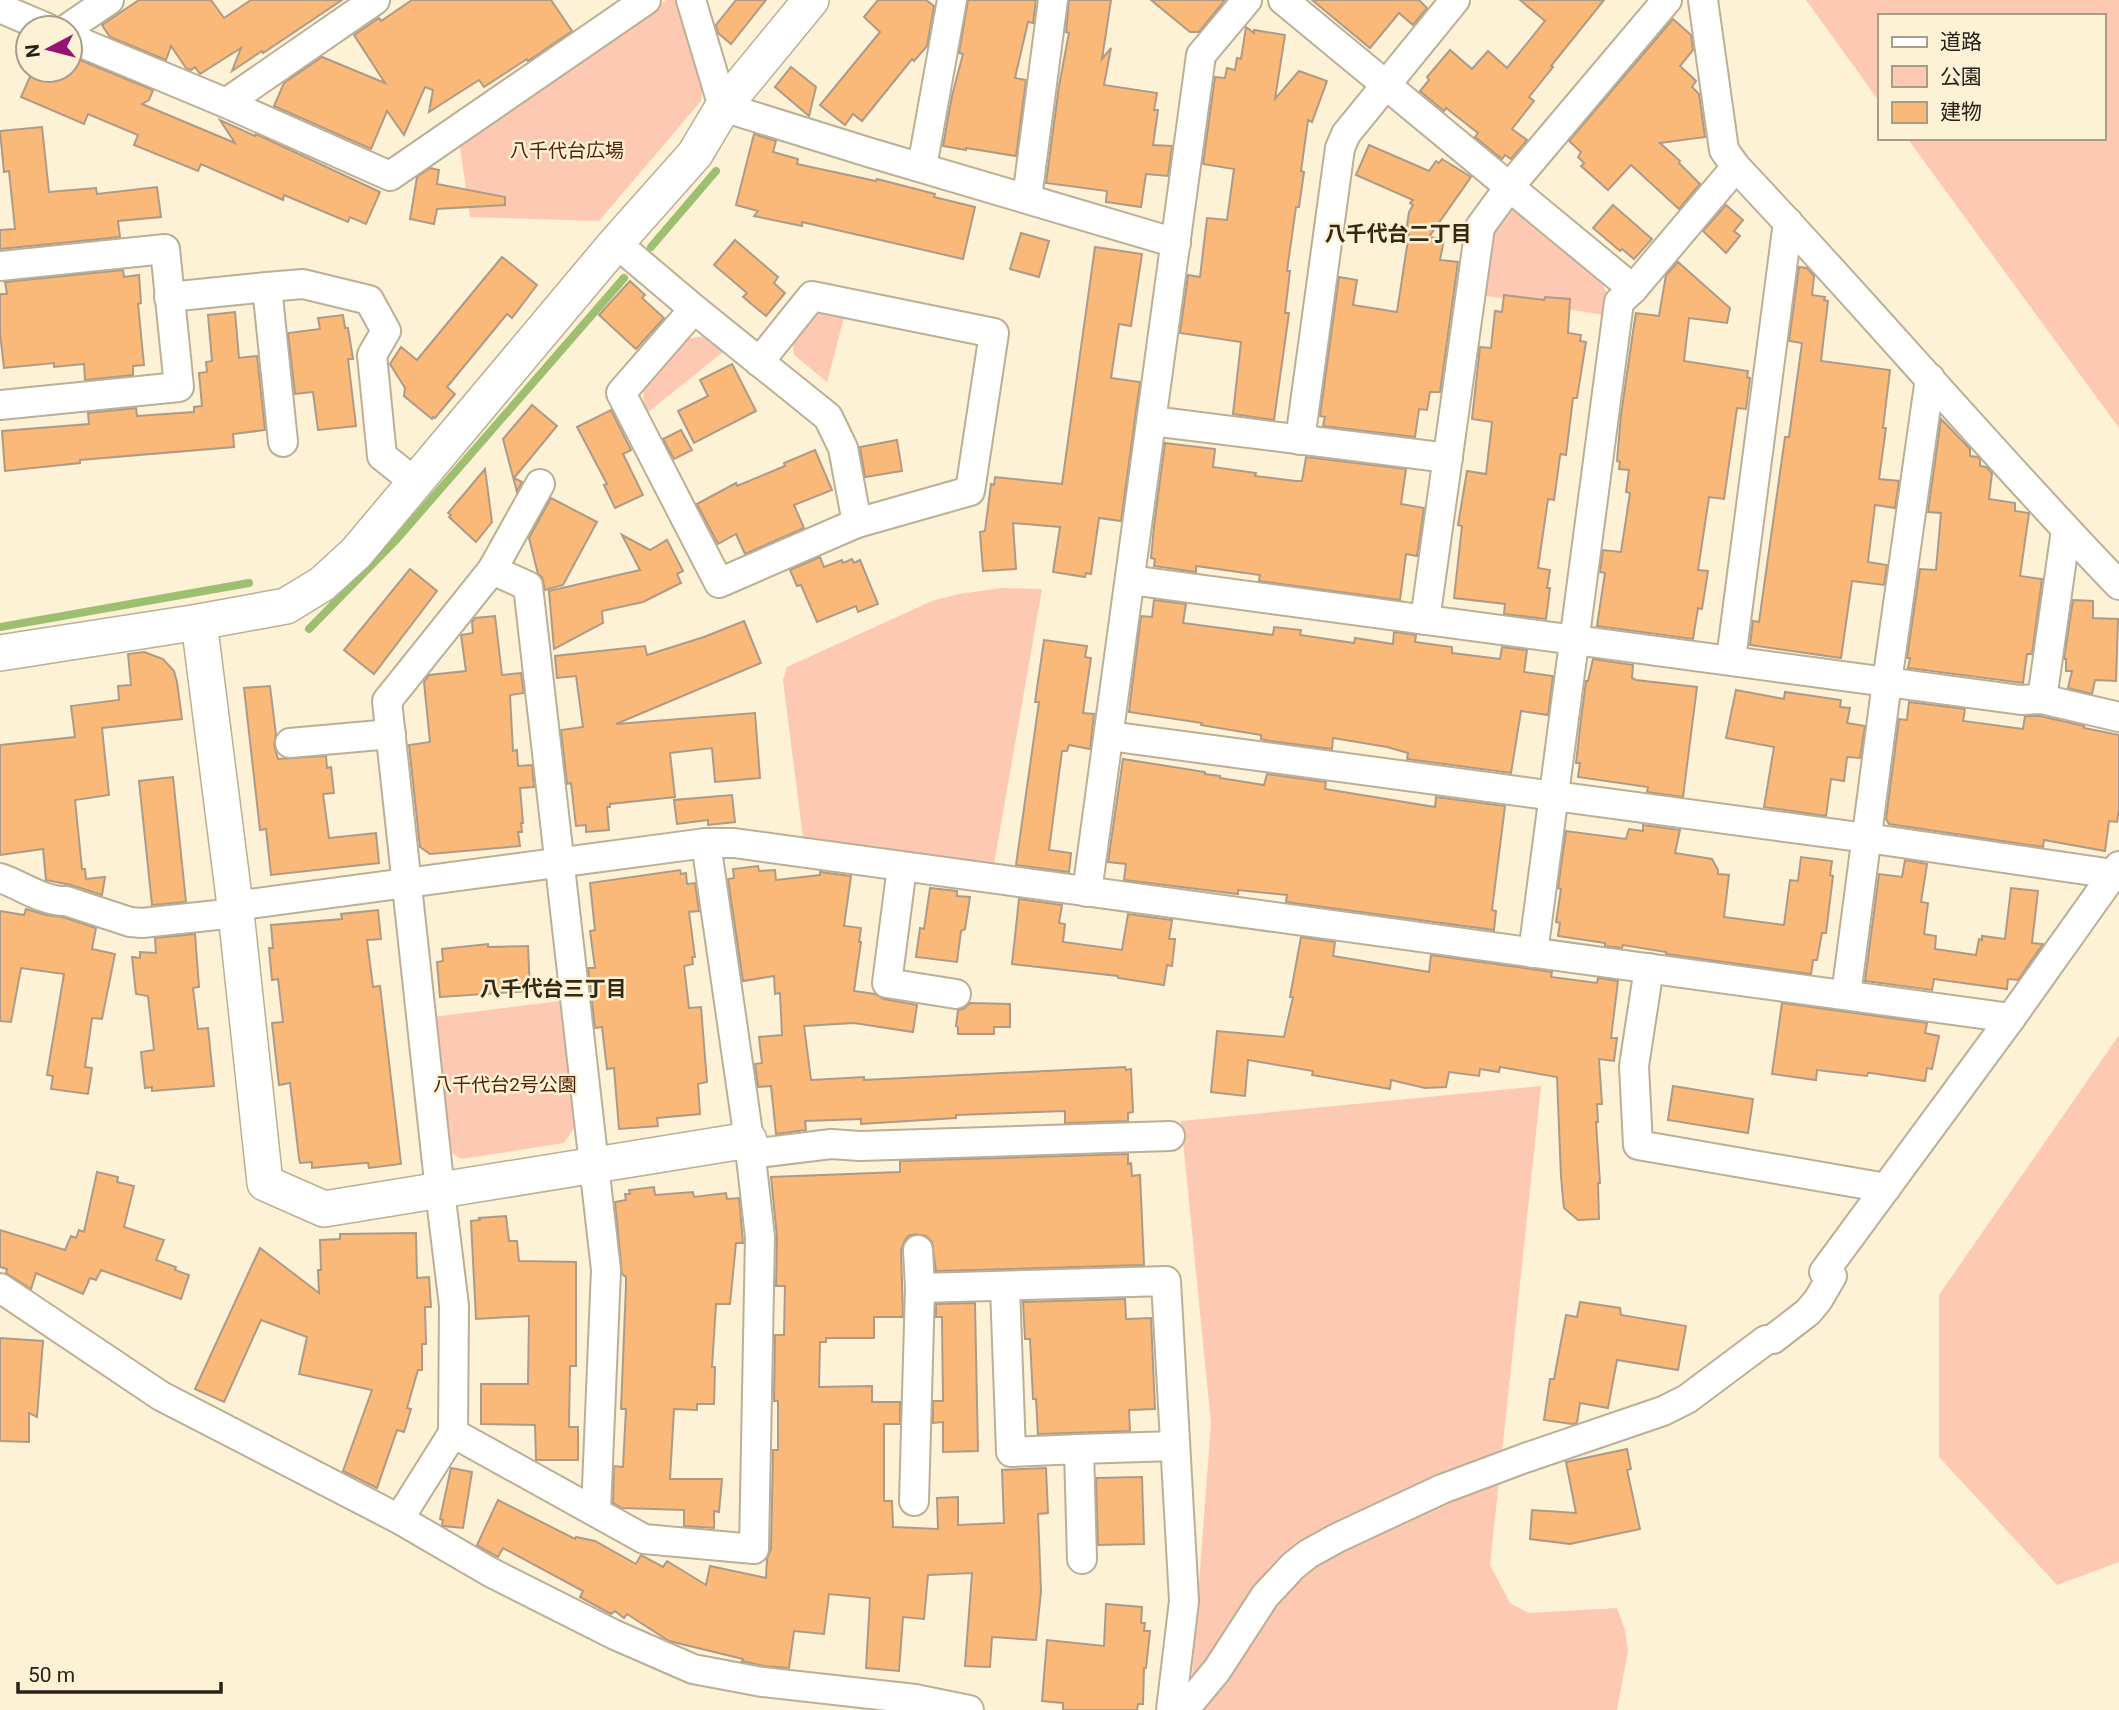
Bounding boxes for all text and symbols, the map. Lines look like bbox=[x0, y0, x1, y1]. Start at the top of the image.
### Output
north arrow bbox=[14, 14, 84, 84]
legend bbox=[1878, 14, 2105, 140]
text: 道路 bbox=[1940, 30, 1982, 54]
text: N bbox=[20, 43, 45, 59]
text: 公園 bbox=[1940, 65, 1982, 89]
text: 建物 bbox=[1940, 100, 1982, 124]
park label: 八千代台広場 bbox=[510, 139, 624, 162]
district label: 八千代台二丁目 bbox=[1325, 222, 1472, 246]
district label: 八千代台三丁目 bbox=[480, 977, 627, 1001]
park label: 八千代台2号公園 bbox=[433, 1073, 577, 1096]
scale bar bbox=[18, 1650, 220, 1694]
text: 50 m bbox=[28, 1663, 75, 1687]

